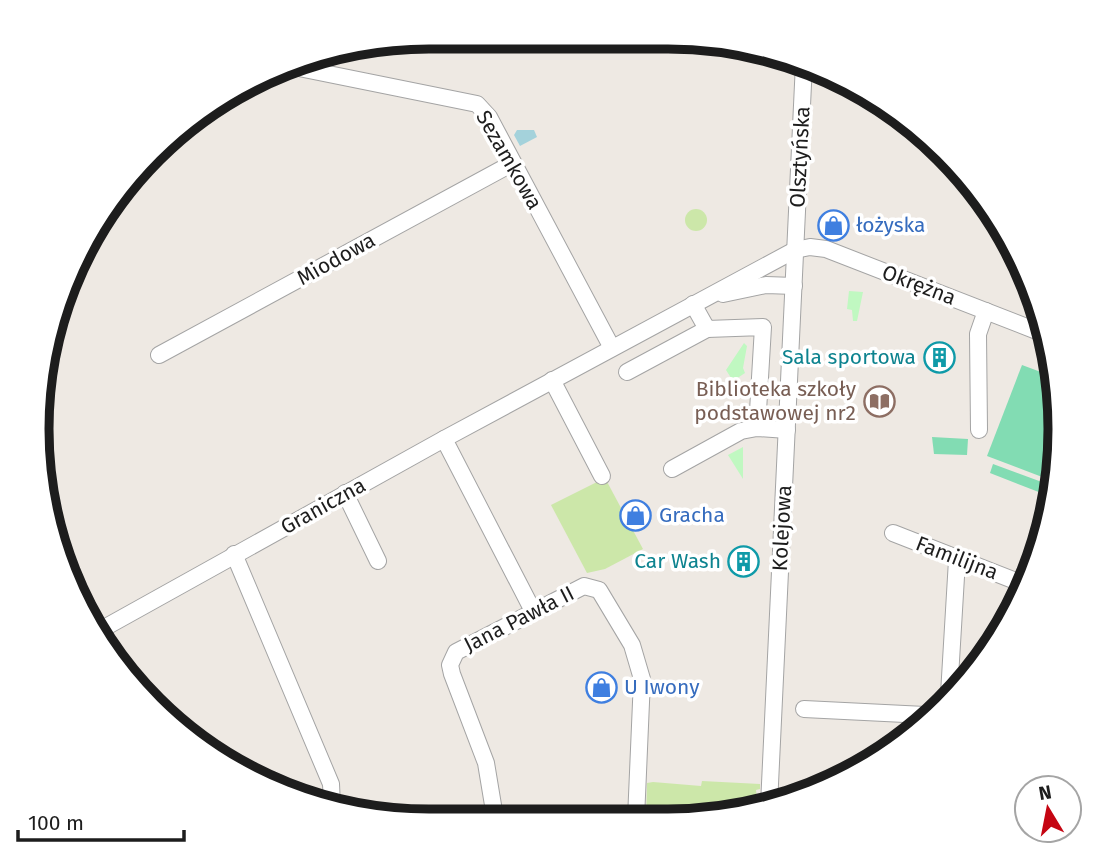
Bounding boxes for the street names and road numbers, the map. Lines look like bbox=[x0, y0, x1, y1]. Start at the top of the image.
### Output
street label: Sezamkowa bbox=[470, 106, 548, 214]
street label: Olsztyńska bbox=[784, 106, 816, 208]
street label: Miodowa bbox=[292, 227, 380, 291]
street label: Okrężna bbox=[878, 259, 960, 311]
street label: Graniczna bbox=[276, 472, 370, 540]
street label: Kolejowa bbox=[767, 484, 797, 572]
street label: Familijna bbox=[912, 530, 1002, 586]
street label: Jana Pawła II bbox=[460, 580, 578, 658]

